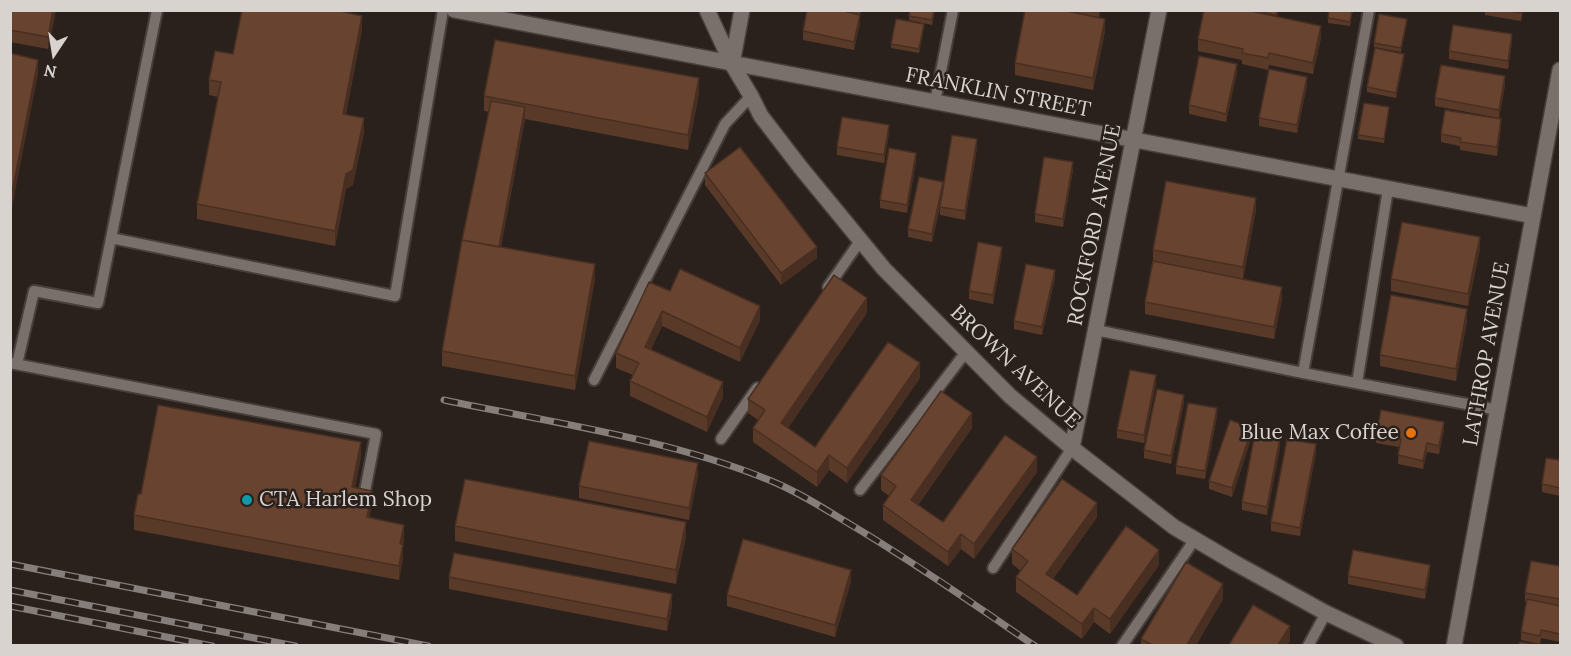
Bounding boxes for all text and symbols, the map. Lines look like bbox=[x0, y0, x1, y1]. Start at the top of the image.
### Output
north arrow bbox=[24, 24, 84, 84]
text: N bbox=[42, 61, 58, 83]
street label: FRANKLIN STREET bbox=[903, 63, 1093, 123]
street label: ROCKFORD AVENUE bbox=[1063, 122, 1127, 328]
street label: LATHROP AVENUE bbox=[1458, 260, 1516, 448]
street label: BROWN AVENUE bbox=[945, 300, 1085, 434]
place label: Blue Max Coffee bbox=[1240, 420, 1399, 446]
marker: Blue Max Coffee bbox=[1404, 426, 1418, 440]
place label: CTA Harlem Shop bbox=[259, 487, 432, 513]
marker: CTA Harlem Shop bbox=[240, 493, 254, 507]

